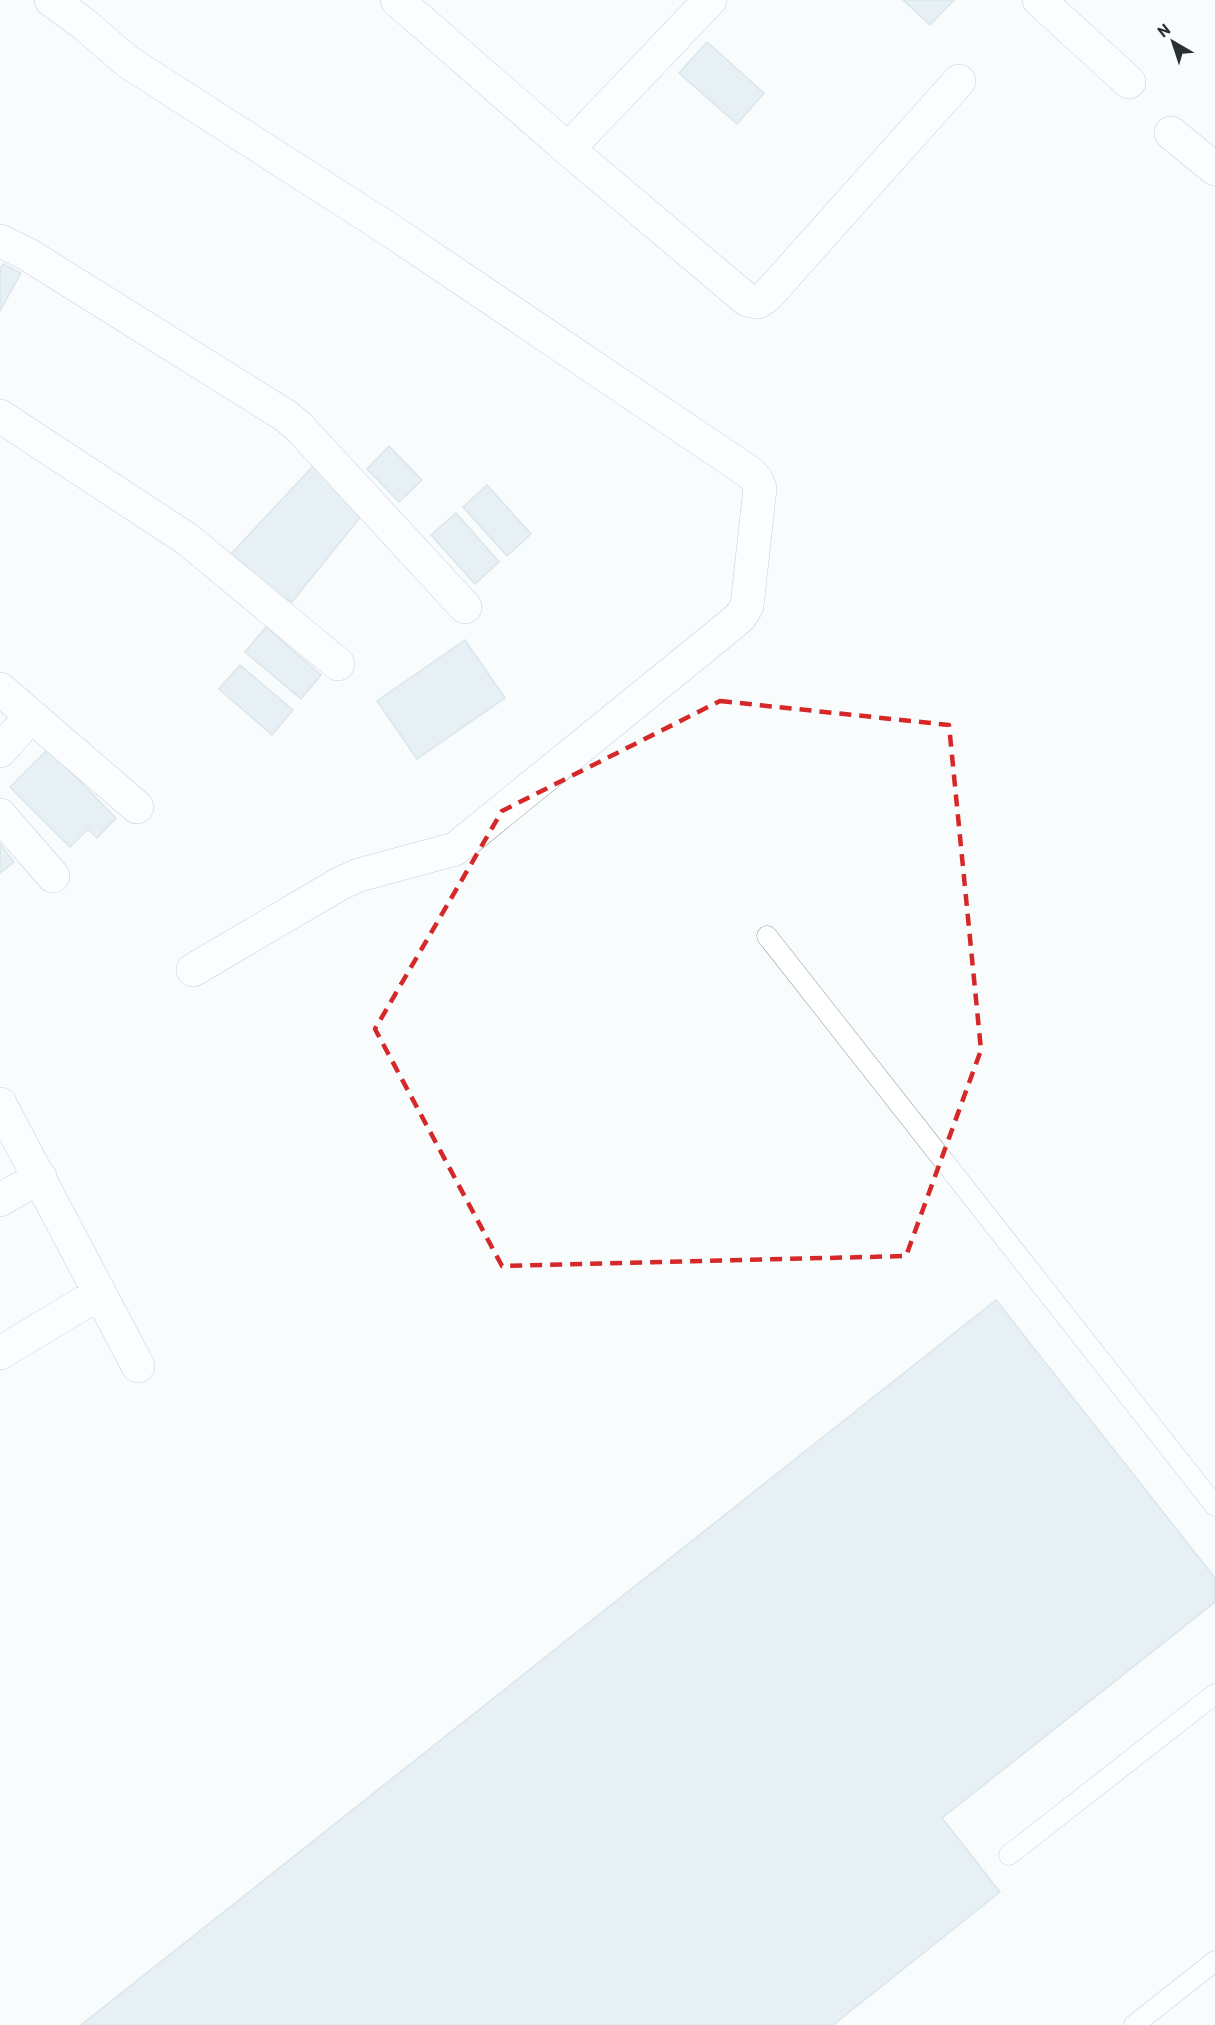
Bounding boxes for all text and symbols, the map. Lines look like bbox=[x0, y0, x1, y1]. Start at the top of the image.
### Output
north arrow bbox=[1143, 12, 1203, 72]
text: N bbox=[1153, 19, 1173, 41]

